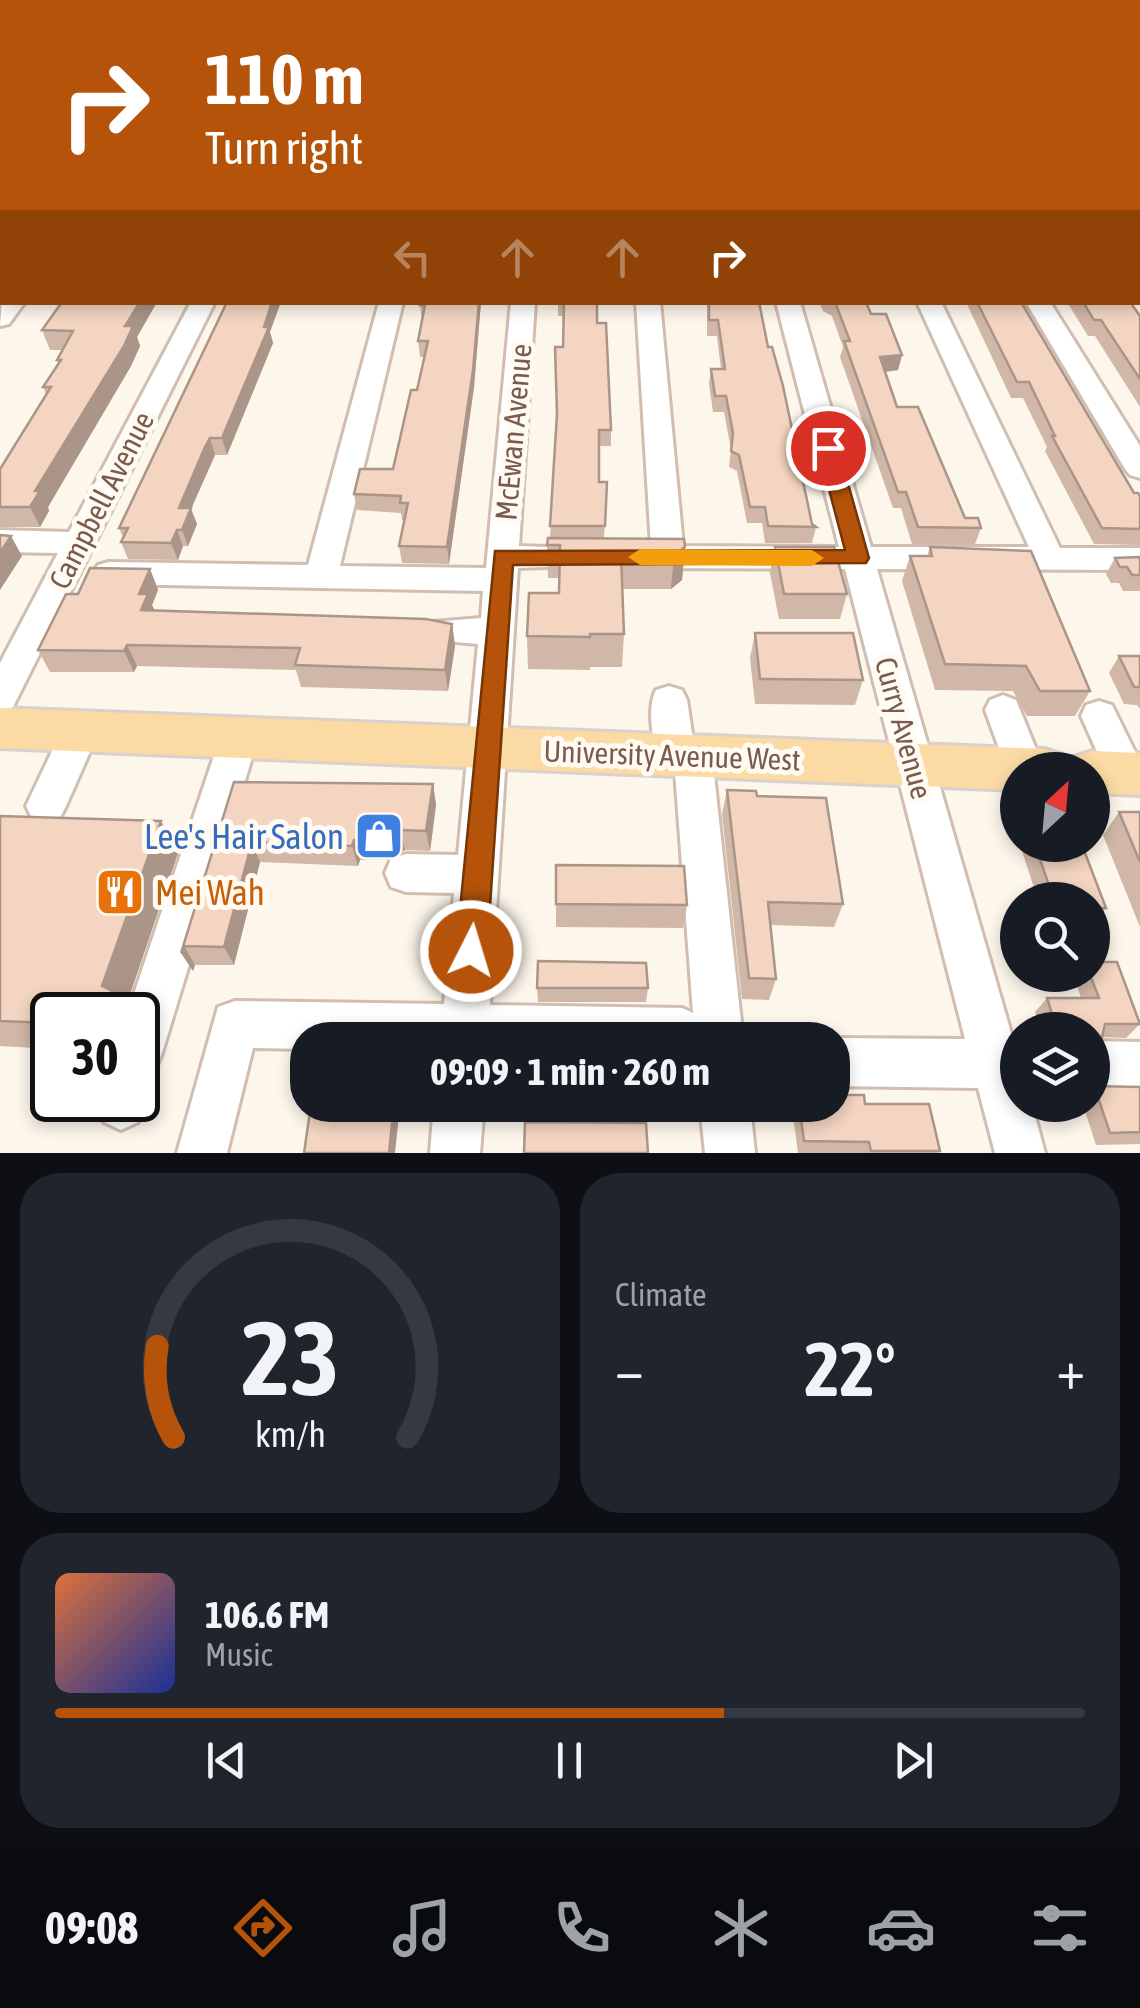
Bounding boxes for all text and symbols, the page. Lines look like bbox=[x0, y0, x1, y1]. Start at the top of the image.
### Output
text: 110 m bbox=[205, 39, 364, 119]
icon: right bbox=[40, 40, 170, 170]
text: Turn right bbox=[205, 122, 363, 174]
icon: left bbox=[385, 230, 440, 285]
icon: ahead bbox=[490, 230, 545, 285]
icon: ahead bbox=[595, 230, 650, 285]
icon: right bbox=[700, 230, 755, 285]
street label: McEwan Avenue bbox=[488, 342, 538, 522]
street label: Campbell Avenue bbox=[42, 406, 160, 594]
pin bbox=[786, 406, 871, 491]
icon: arrive bbox=[801, 421, 856, 476]
street label: Curry Avenue bbox=[869, 653, 939, 803]
street label: University Avenue West bbox=[543, 734, 801, 776]
north arrow bbox=[1000, 752, 1110, 862]
map controls bbox=[1000, 752, 1110, 1122]
shop icon: Lee's Hair Salon bbox=[353, 810, 405, 862]
place label: Lee's Hair Salon bbox=[144, 816, 344, 856]
restaurant icon: Mei Wah bbox=[94, 866, 146, 918]
place label: Mei Wah bbox=[155, 872, 265, 912]
button: search bbox=[1000, 882, 1110, 992]
position arrow bbox=[419, 899, 523, 1003]
speed limit sign: 30 bbox=[30, 992, 160, 1122]
button: layers bbox=[1000, 1012, 1110, 1122]
text: 09:09 · 1 min · 260 m bbox=[430, 1050, 710, 1093]
text: Climate bbox=[615, 1276, 707, 1313]
text: 23 bbox=[241, 1298, 339, 1417]
text: 22° bbox=[804, 1326, 896, 1412]
text: − bbox=[615, 1338, 644, 1401]
text: + bbox=[1056, 1338, 1085, 1401]
text: km/h bbox=[255, 1414, 325, 1455]
text: 106.6 FM bbox=[205, 1593, 329, 1636]
text: Music bbox=[205, 1636, 272, 1673]
icon: previous bbox=[199, 1733, 254, 1788]
icon: pause bbox=[542, 1733, 597, 1788]
icon: next bbox=[886, 1733, 941, 1788]
icon: directions bbox=[228, 1893, 298, 1963]
icon: music bbox=[387, 1893, 457, 1963]
icon: phone bbox=[547, 1893, 617, 1963]
icon: climate bbox=[706, 1893, 776, 1963]
icon: car bbox=[866, 1893, 936, 1963]
icon: filters bbox=[1025, 1893, 1095, 1963]
text: 09:08 bbox=[45, 1902, 138, 1954]

